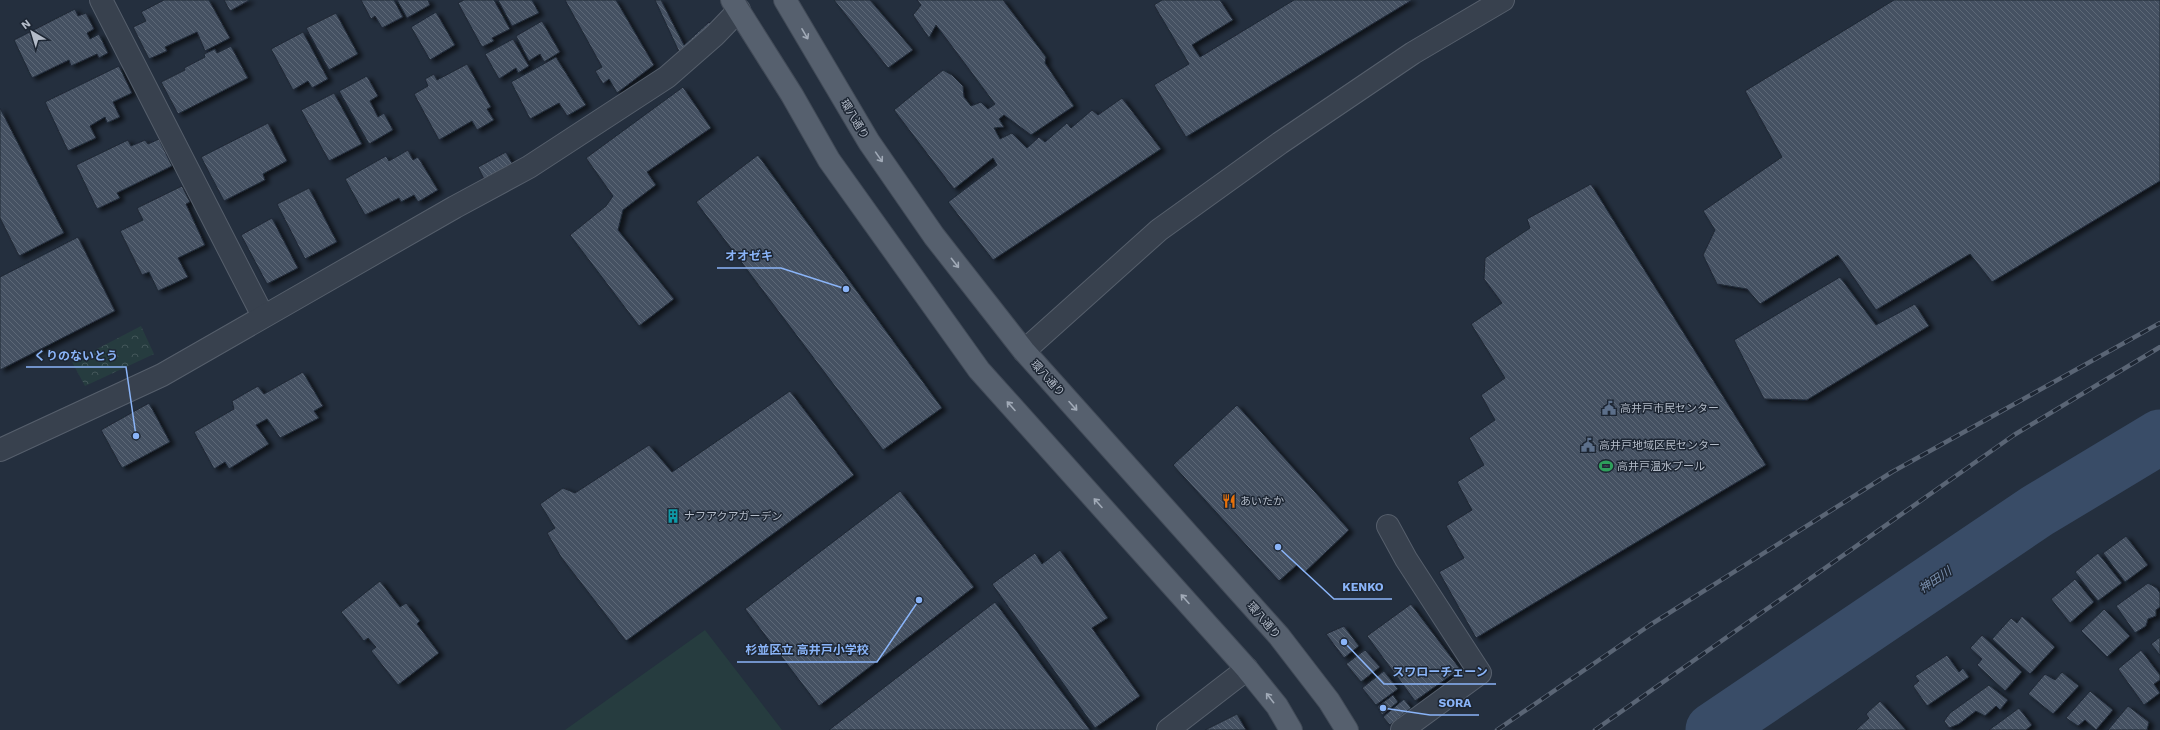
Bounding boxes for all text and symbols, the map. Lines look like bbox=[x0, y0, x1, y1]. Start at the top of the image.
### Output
north arrow bbox=[12, 12, 52, 52]
text: N bbox=[19, 17, 33, 32]
one-way arrow bbox=[801, 28, 809, 40]
street label: 環八通り bbox=[838, 97, 871, 141]
one-way arrow bbox=[875, 151, 883, 162]
callout: オオゼキ bbox=[717, 244, 781, 268]
text: オオゼキ bbox=[725, 249, 773, 263]
one-way arrow bbox=[951, 257, 959, 268]
callout: くりのないとう bbox=[26, 343, 126, 367]
text: くりのないとう bbox=[34, 349, 118, 363]
street label: 環八通り bbox=[1028, 358, 1067, 399]
one-way arrow bbox=[1007, 400, 1016, 411]
public building icon: 高井戸市民センター bbox=[1601, 400, 1617, 416]
one-way arrow bbox=[1069, 401, 1078, 411]
place label: 高井戸市民センター bbox=[1620, 402, 1719, 415]
public building icon: 高井戸地域区民センター bbox=[1580, 437, 1596, 453]
place label: 高井戸地域区民センター bbox=[1599, 439, 1720, 452]
sports icon: 高井戸温水プール bbox=[1598, 458, 1614, 474]
place label: 高井戸温水プール bbox=[1617, 460, 1705, 473]
restaurant icon: あいたか bbox=[1221, 493, 1237, 509]
place label: あいたか bbox=[1240, 495, 1284, 508]
one-way arrow bbox=[1094, 498, 1103, 508]
building icon: ナフアクアガーデン bbox=[665, 508, 681, 524]
place label: ナフアクアガーデン bbox=[684, 510, 782, 523]
water label: 神田川 bbox=[1916, 563, 1955, 596]
callout: KENKO bbox=[1334, 575, 1392, 599]
text: KENKO bbox=[1342, 580, 1384, 594]
one-way arrow bbox=[1180, 594, 1189, 605]
street label: 環八通り bbox=[1244, 599, 1283, 641]
callout: 杉並区立 高井戸小学校 bbox=[737, 638, 877, 662]
text: 杉並区立 高井戸小学校 bbox=[745, 643, 869, 657]
callout: スワローチェーン bbox=[1384, 660, 1496, 684]
text: スワローチェーン bbox=[1392, 665, 1488, 679]
callout: SORA bbox=[1430, 691, 1479, 715]
one-way arrow bbox=[1266, 692, 1274, 703]
text: SORA bbox=[1439, 696, 1472, 710]

